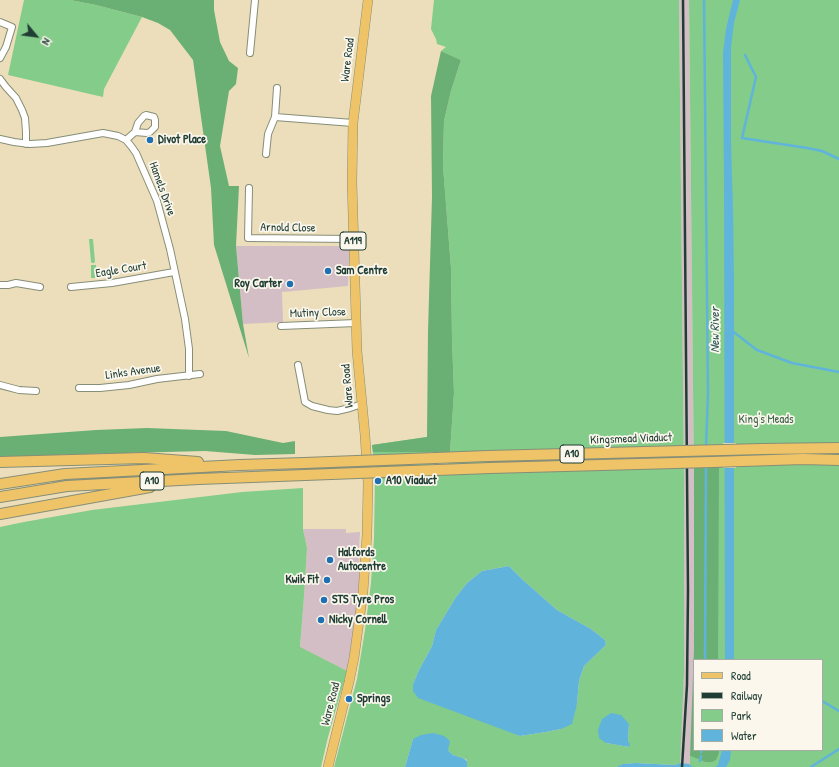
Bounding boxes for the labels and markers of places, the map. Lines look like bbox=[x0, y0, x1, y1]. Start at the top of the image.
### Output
place label: Divot Place bbox=[158, 133, 206, 147]
marker: Divot Place bbox=[145, 135, 155, 145]
place label: Sam Centre bbox=[336, 264, 387, 278]
marker: Sam Centre bbox=[323, 266, 333, 276]
place label: Roy Carter bbox=[234, 277, 282, 291]
marker: Roy Carter bbox=[285, 279, 295, 289]
place label: A10 Viaduct bbox=[386, 474, 437, 488]
marker: A10 Viaduct bbox=[373, 476, 383, 486]
place label: Halfords Autocentre bbox=[338, 546, 386, 574]
marker: Halfords Autocentre bbox=[325, 555, 335, 565]
place label: Kwik Fit bbox=[285, 573, 319, 587]
marker: Kwik Fit bbox=[322, 575, 332, 585]
place label: STS Tyre Pros bbox=[332, 593, 394, 607]
marker: STS Tyre Pros bbox=[319, 595, 329, 605]
place label: Nicky Cornell bbox=[329, 613, 387, 627]
marker: Nicky Cornell bbox=[316, 615, 326, 625]
place label: Springs bbox=[357, 692, 390, 706]
marker: Springs bbox=[344, 694, 354, 704]

